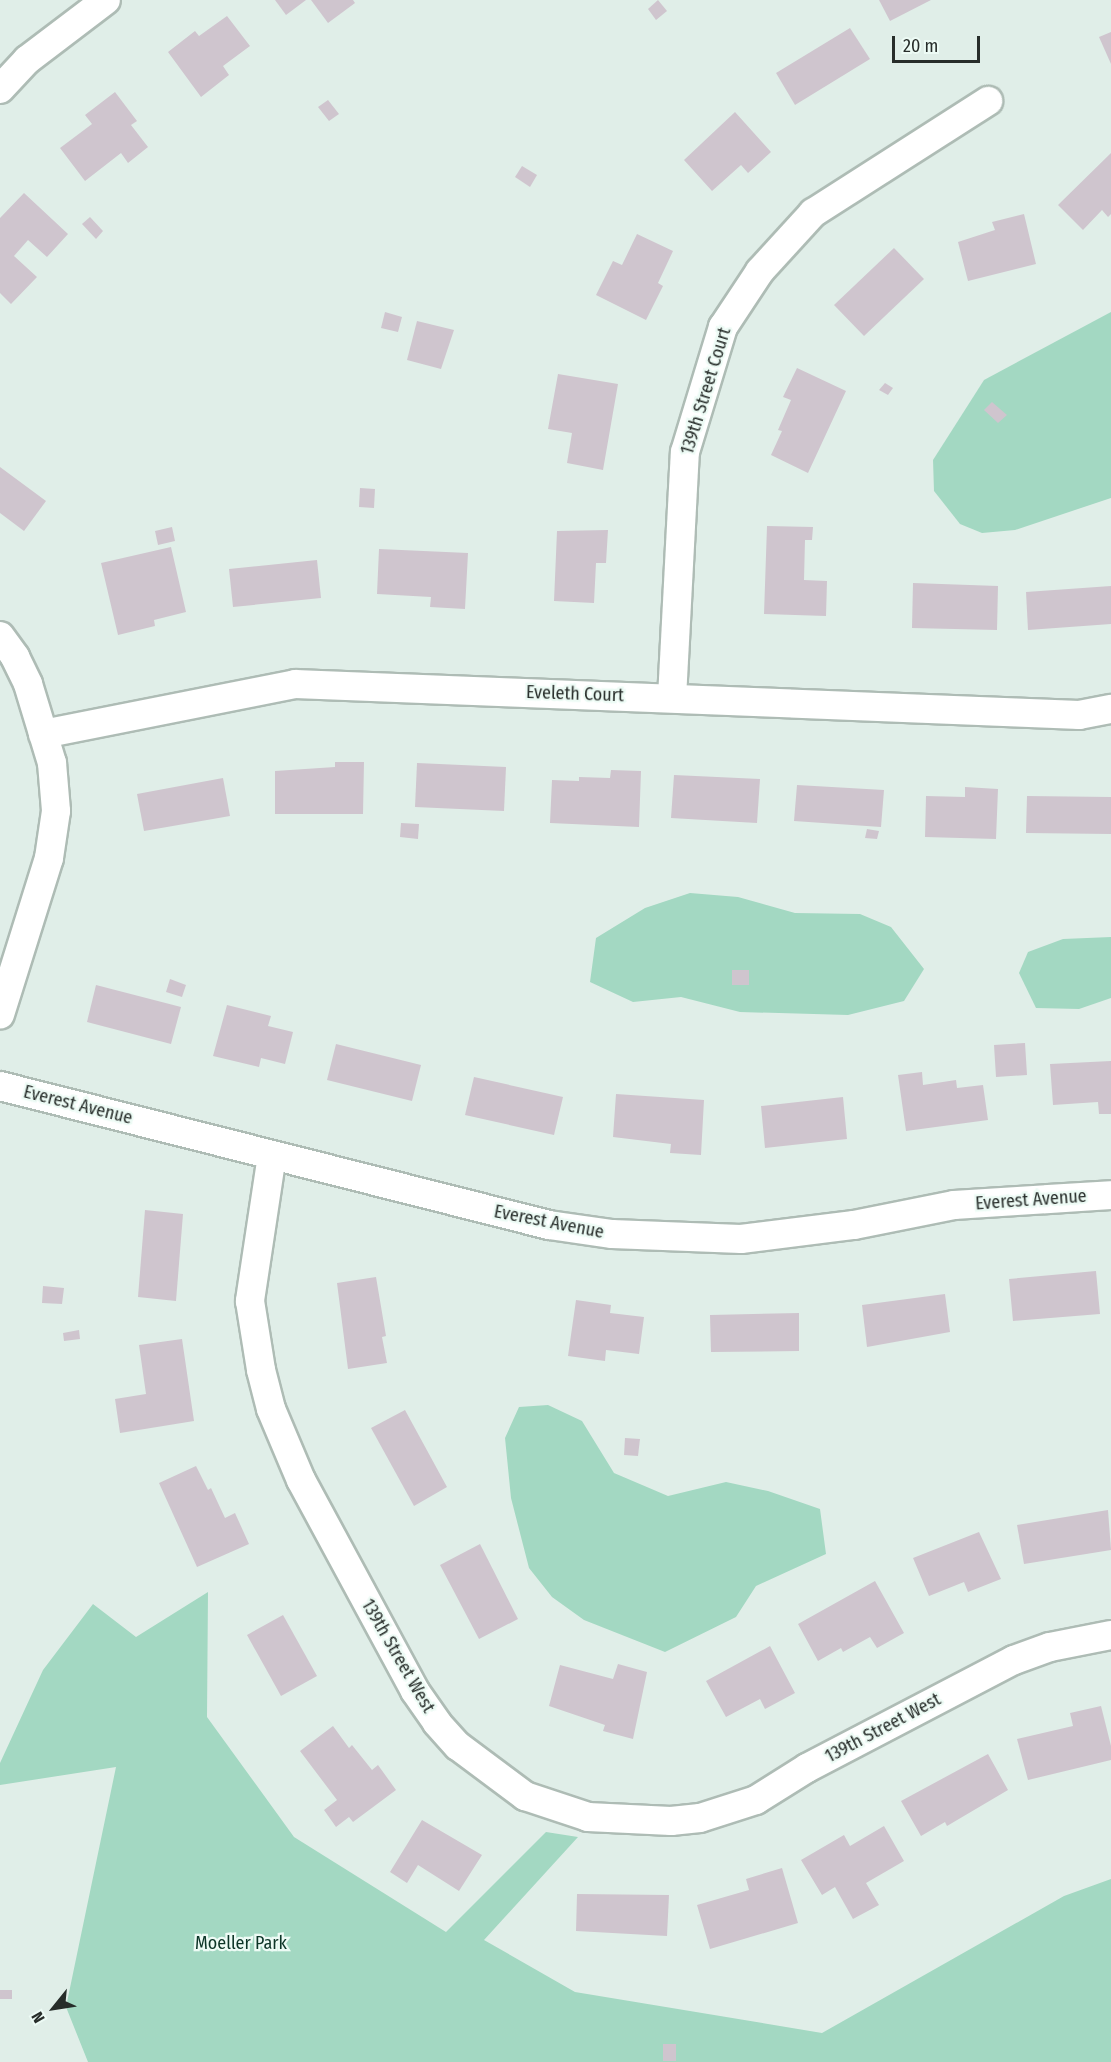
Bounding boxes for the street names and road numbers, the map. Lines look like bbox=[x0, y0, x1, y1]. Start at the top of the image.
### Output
street label: 139th Street Court bbox=[676, 325, 736, 457]
street label: Eveleth Court bbox=[526, 681, 624, 707]
street label: Everest Avenue bbox=[21, 1081, 135, 1129]
street label: Everest Avenue bbox=[975, 1185, 1087, 1215]
street label: Everest Avenue bbox=[492, 1201, 606, 1243]
street label: 139th Street West bbox=[357, 1595, 439, 1717]
street label: 139th Street West bbox=[822, 1689, 944, 1767]

